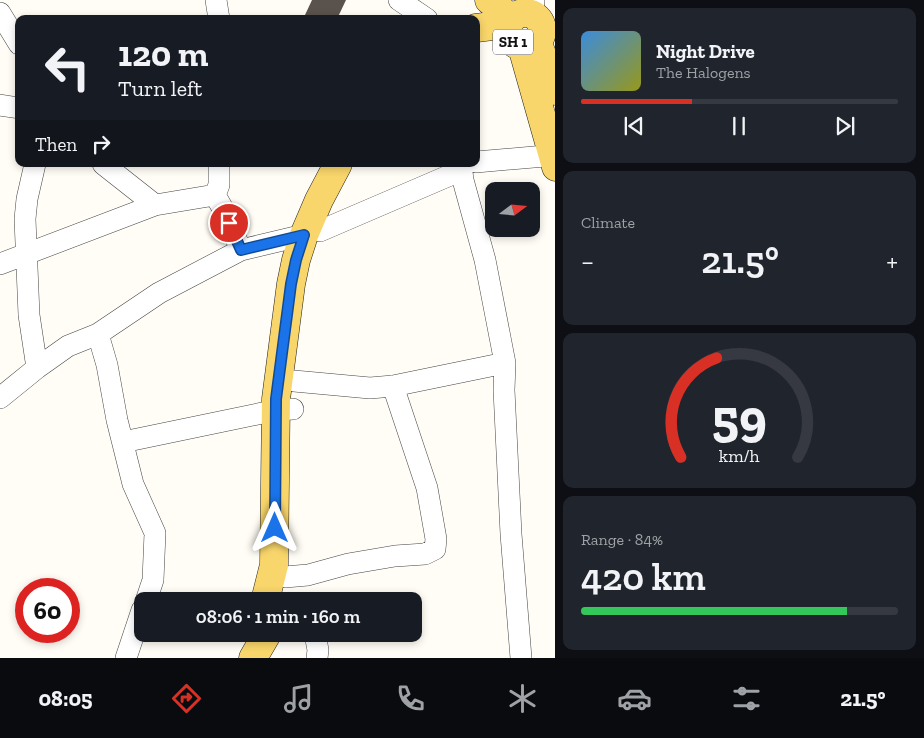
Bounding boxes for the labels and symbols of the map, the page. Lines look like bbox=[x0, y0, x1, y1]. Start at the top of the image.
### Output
road number: SH 1 bbox=[493, 30, 533, 54]
north arrow bbox=[485, 182, 540, 238]
pin bbox=[208, 202, 250, 244]
position arrow bbox=[248, 501, 300, 553]
speed limit sign: 60 bbox=[15, 578, 80, 643]

